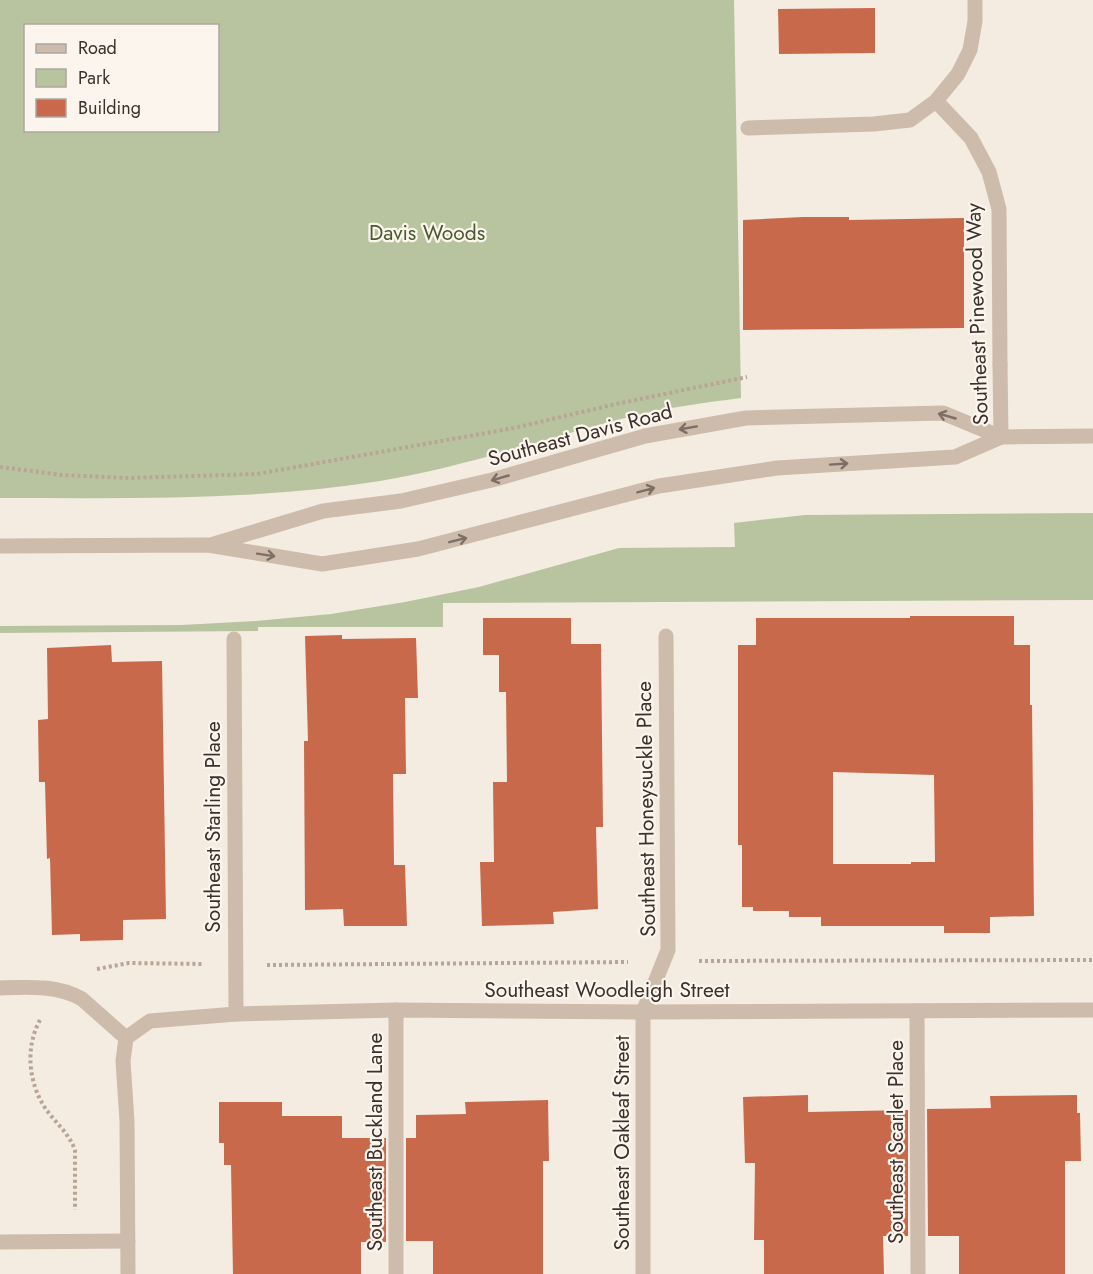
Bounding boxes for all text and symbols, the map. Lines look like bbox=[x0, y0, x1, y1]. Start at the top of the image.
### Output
legend bbox=[24, 24, 219, 132]
text: Road bbox=[78, 35, 117, 61]
text: Park bbox=[78, 65, 110, 91]
text: Building bbox=[78, 95, 141, 121]
street label: Southeast Pinewood Way bbox=[958, 202, 996, 426]
park label: Davis Woods bbox=[369, 218, 485, 248]
street label: Southeast Davis Road bbox=[484, 396, 676, 474]
one-way arrow bbox=[938, 410, 957, 421]
one-way arrow bbox=[679, 423, 699, 434]
one-way arrow bbox=[829, 458, 849, 469]
one-way arrow bbox=[491, 472, 510, 484]
one-way arrow bbox=[636, 483, 655, 495]
one-way arrow bbox=[448, 533, 467, 545]
one-way arrow bbox=[255, 550, 275, 561]
street label: Southeast Honeysuckle Place bbox=[629, 681, 663, 937]
street label: Southeast Starling Place bbox=[198, 721, 228, 933]
street label: Southeast Woodleigh Street bbox=[484, 975, 730, 1005]
street label: Southeast Buckland Lane bbox=[360, 1033, 390, 1251]
street label: Southeast Oakleaf Street bbox=[607, 1036, 637, 1250]
street label: Southeast Scarlet Place bbox=[881, 1040, 911, 1244]

